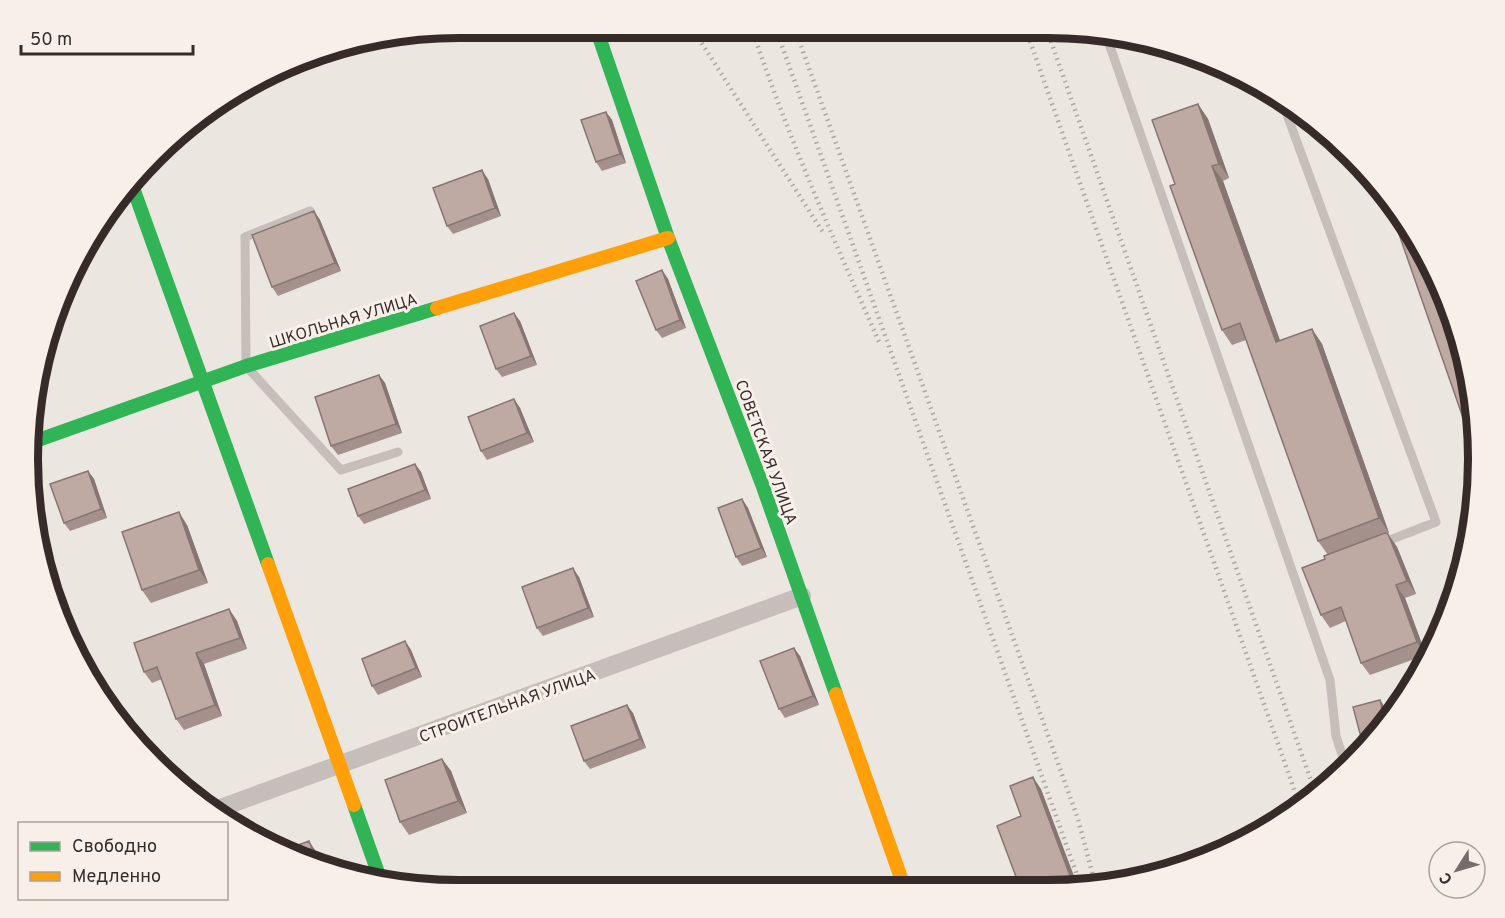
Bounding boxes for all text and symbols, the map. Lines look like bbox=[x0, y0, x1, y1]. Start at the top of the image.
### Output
scale bar bbox=[21, 18, 194, 56]
text: 50 m bbox=[30, 29, 72, 52]
street label: ШКОЛЬНАЯ УЛИЦА bbox=[267, 290, 420, 354]
street label: СОВЕТСКАЯ УЛИЦА bbox=[730, 378, 801, 528]
street label: СТРОИТЕЛЬНАЯ УЛИЦА bbox=[417, 666, 599, 748]
legend bbox=[18, 822, 228, 900]
text: Свободно bbox=[72, 836, 157, 859]
north arrow bbox=[1427, 840, 1487, 900]
text: Медленно bbox=[72, 866, 161, 889]
text: С bbox=[1436, 868, 1458, 888]

